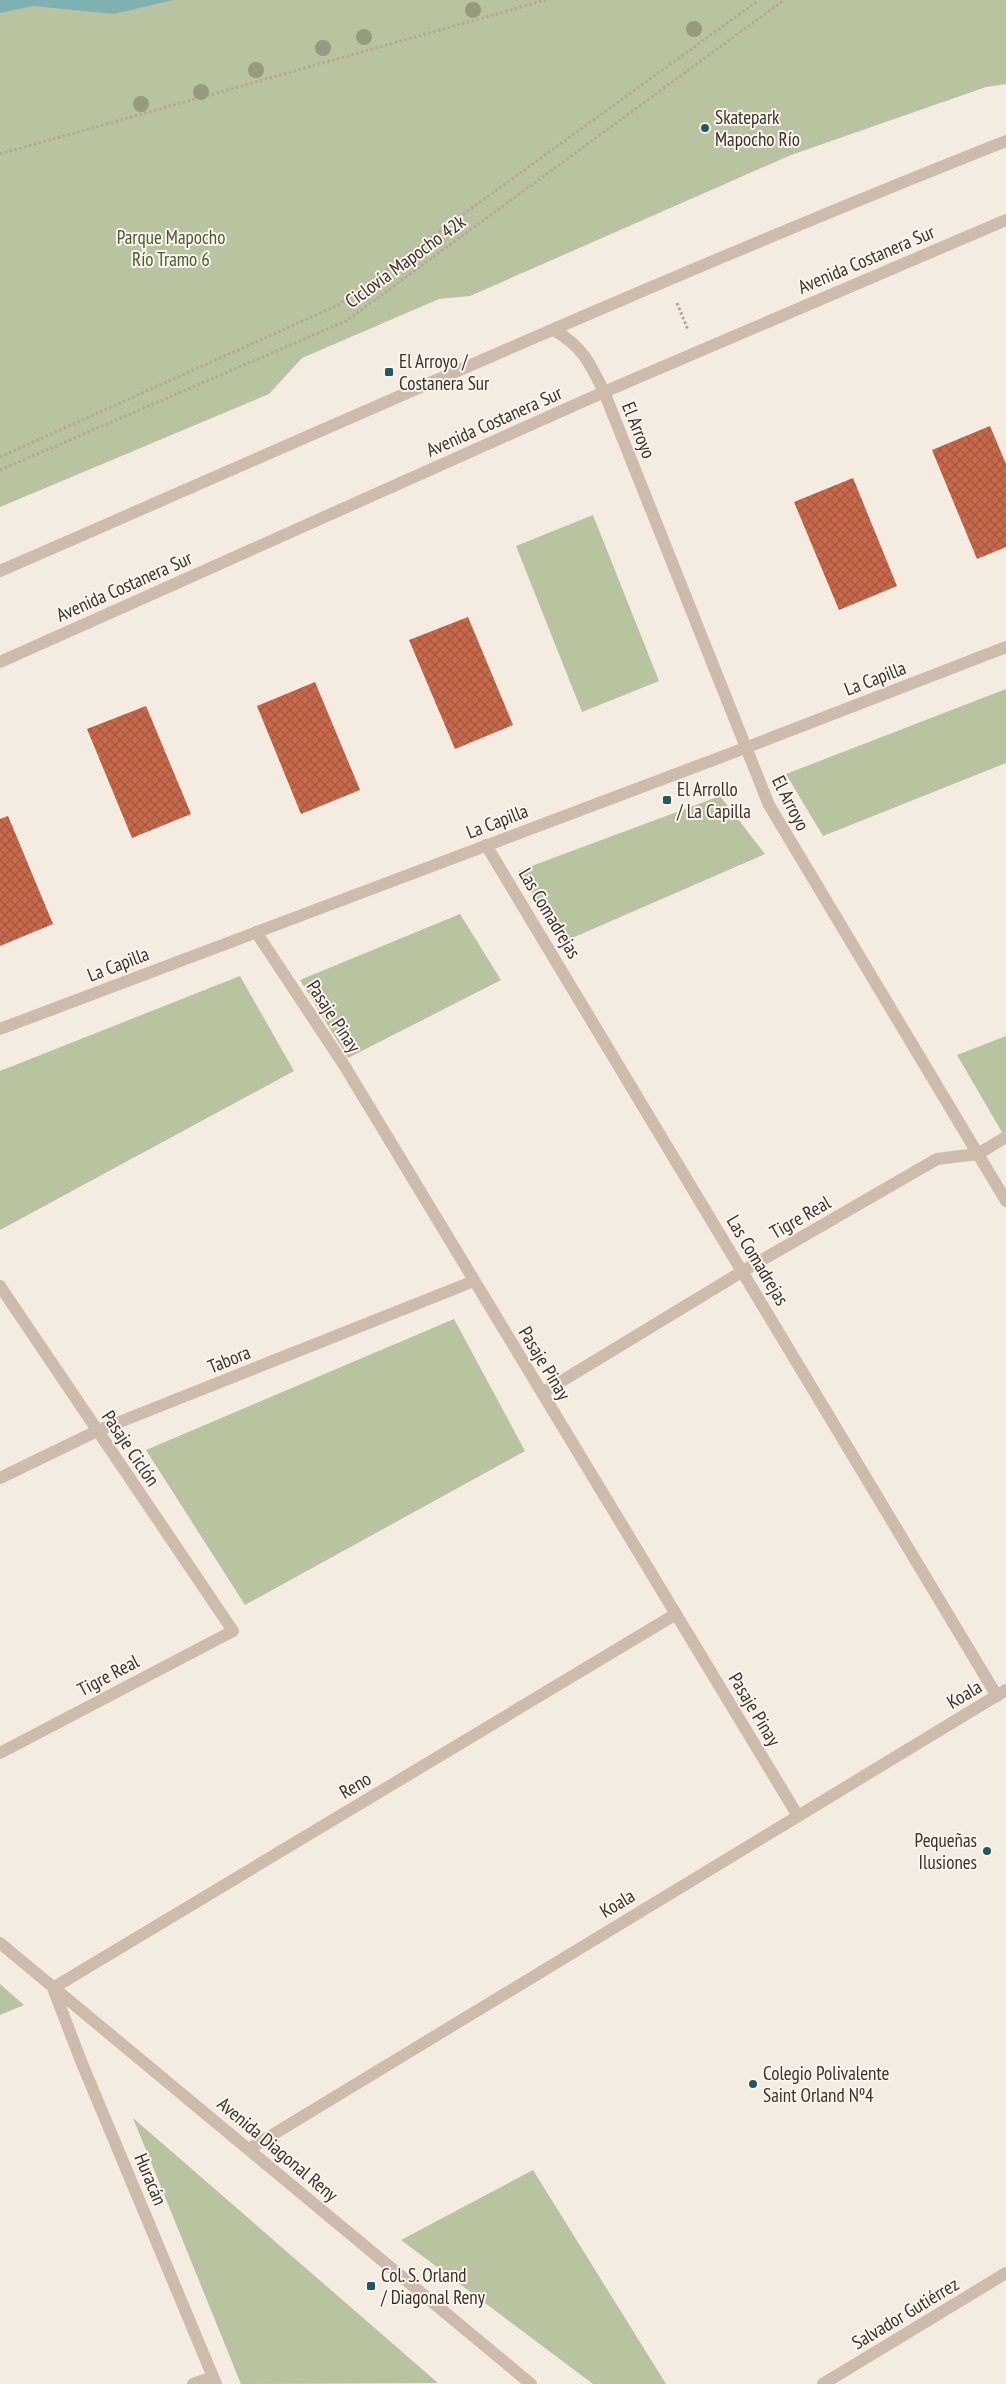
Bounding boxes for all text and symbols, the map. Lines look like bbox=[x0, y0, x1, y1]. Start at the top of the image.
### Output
place label: Skatepark Mapocho Río bbox=[715, 105, 800, 151]
marker: Skatepark Mapocho Río bbox=[699, 122, 711, 134]
street label: Ciclovía Mapocho 42k bbox=[340, 209, 470, 313]
street label: Avenida Costanera Sur bbox=[794, 219, 939, 299]
park label: Parque Mapocho Río Tramo 6 bbox=[117, 225, 225, 271]
place label: El Arroyo / Costanera Sur bbox=[399, 349, 490, 395]
marker: El Arroyo / Costanera Sur bbox=[383, 366, 395, 378]
street label: Avenida Costanera Sur bbox=[422, 380, 566, 462]
street label: El Arroyo bbox=[617, 398, 661, 462]
street label: Avenida Costanera Sur bbox=[52, 545, 196, 627]
street label: La Capilla bbox=[841, 655, 909, 701]
street label: El Arroyo bbox=[767, 771, 815, 835]
place label: El Arrollo / La Capilla bbox=[676, 777, 751, 823]
marker: El Arrollo / La Capilla bbox=[661, 794, 673, 806]
street label: La Capilla bbox=[463, 798, 531, 844]
street label: Las Comadrejas bbox=[514, 863, 586, 963]
street label: La Capilla bbox=[84, 941, 152, 987]
street label: Pasaje Pinay bbox=[302, 975, 367, 1057]
street label: Tigre Real bbox=[765, 1190, 835, 1244]
street label: Las Comadrejas bbox=[722, 1210, 794, 1310]
street label: Pasaje Pinay bbox=[514, 1322, 577, 1405]
street label: Tabora bbox=[204, 1340, 254, 1378]
street label: Pasaje Ciclón bbox=[97, 1406, 165, 1490]
street label: Tigre Real bbox=[73, 1649, 143, 1701]
street label: Pasaje Pinay bbox=[724, 1668, 787, 1751]
street label: Koala bbox=[942, 1674, 986, 1714]
street label: Reno bbox=[335, 1766, 375, 1804]
place label: Pequeñas Ilusiones bbox=[915, 1828, 977, 1874]
marker: Pequeñas Ilusiones bbox=[981, 1845, 993, 1857]
street label: Koala bbox=[595, 1883, 639, 1923]
place label: Colegio Polivalente Saint Orland Nº4 bbox=[763, 2061, 890, 2107]
marker: Colegio Polivalente Saint Orland Nº4 bbox=[747, 2078, 759, 2090]
street label: Avenida Diagonal Reny bbox=[213, 2092, 344, 2207]
street label: Huracán bbox=[129, 2149, 173, 2209]
place label: Col. S. Orland / Diagonal Reny bbox=[380, 2263, 486, 2309]
street label: Salvador Gutiérrez bbox=[847, 2272, 963, 2354]
marker: Col. S. Orland / Diagonal Reny bbox=[365, 2280, 377, 2292]

